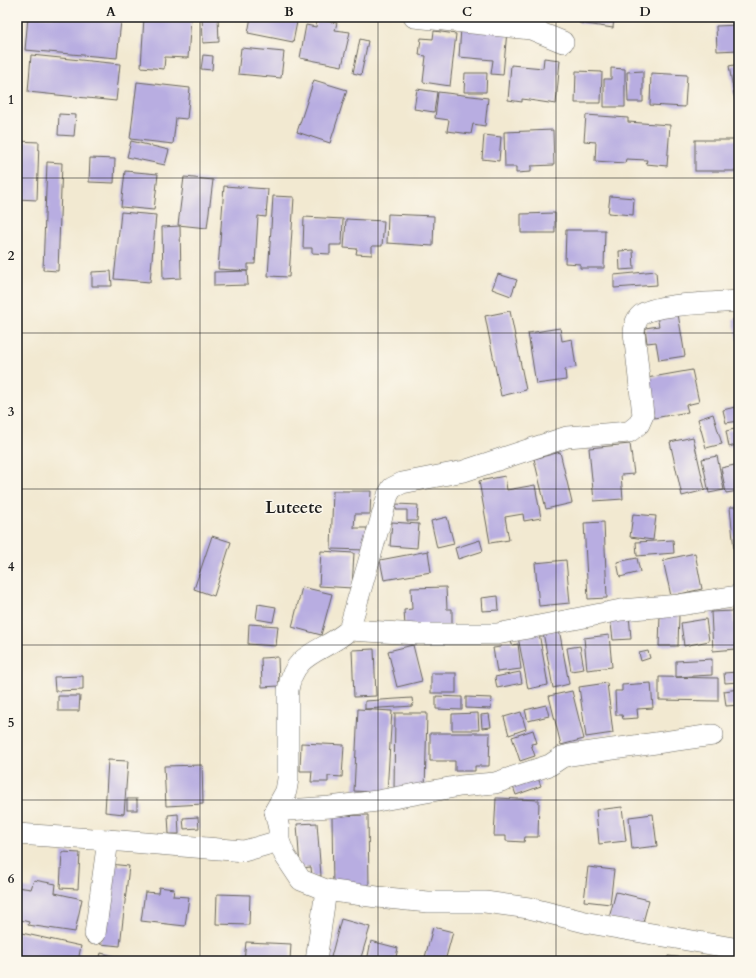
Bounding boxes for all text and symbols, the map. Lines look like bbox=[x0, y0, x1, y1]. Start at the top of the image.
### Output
text: A bbox=[106, 3, 116, 21]
text: B bbox=[284, 3, 294, 21]
text: C bbox=[462, 3, 472, 21]
text: D bbox=[639, 3, 651, 21]
text: 1 bbox=[8, 91, 14, 109]
text: 2 bbox=[8, 247, 15, 265]
text: 3 bbox=[8, 403, 15, 421]
district label: Luteete bbox=[265, 496, 323, 519]
text: 4 bbox=[8, 558, 15, 576]
text: 5 bbox=[8, 714, 14, 732]
text: 6 bbox=[8, 870, 15, 888]

